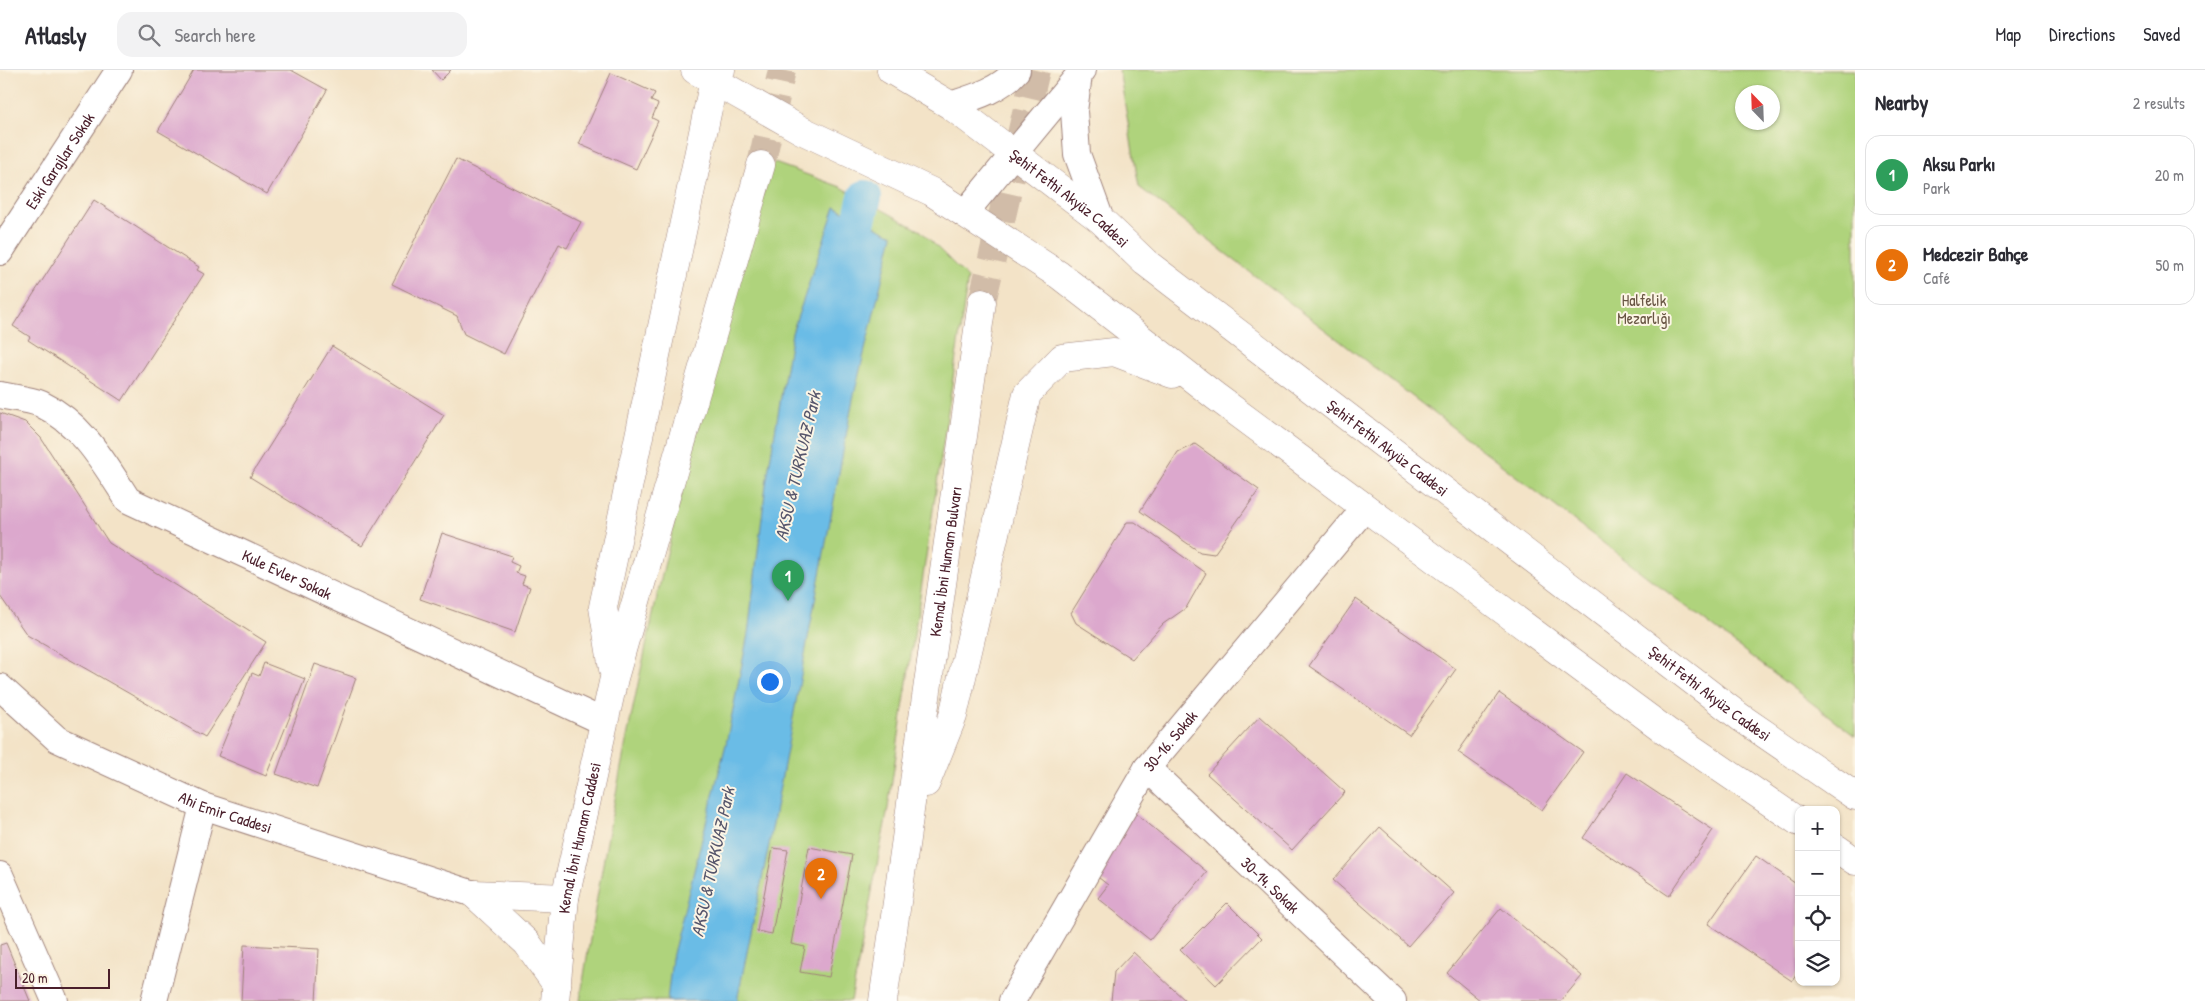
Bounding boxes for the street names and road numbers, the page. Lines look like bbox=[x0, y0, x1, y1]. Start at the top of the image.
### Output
street label: Eski Garajlar Sokak bbox=[20, 108, 99, 213]
street label: Şehit Fethi Akyüz Caddesi bbox=[1005, 143, 1134, 252]
street label: Şehit Fethi Akyüz Caddesi bbox=[1323, 394, 1453, 501]
street label: Kemal İbni Humam Bulvarı bbox=[924, 485, 967, 638]
street label: Kule Evler Sokak bbox=[239, 544, 336, 605]
street label: Şehit Fethi Akyüz Caddesi bbox=[1645, 640, 1775, 746]
street label: 30-16. Sokak bbox=[1138, 705, 1202, 776]
street label: Kemal İbni Humam Caddesi bbox=[553, 760, 606, 915]
street label: Ahi Emir Caddesi bbox=[175, 785, 275, 839]
street label: 30-14. Sokak bbox=[1236, 852, 1305, 918]

